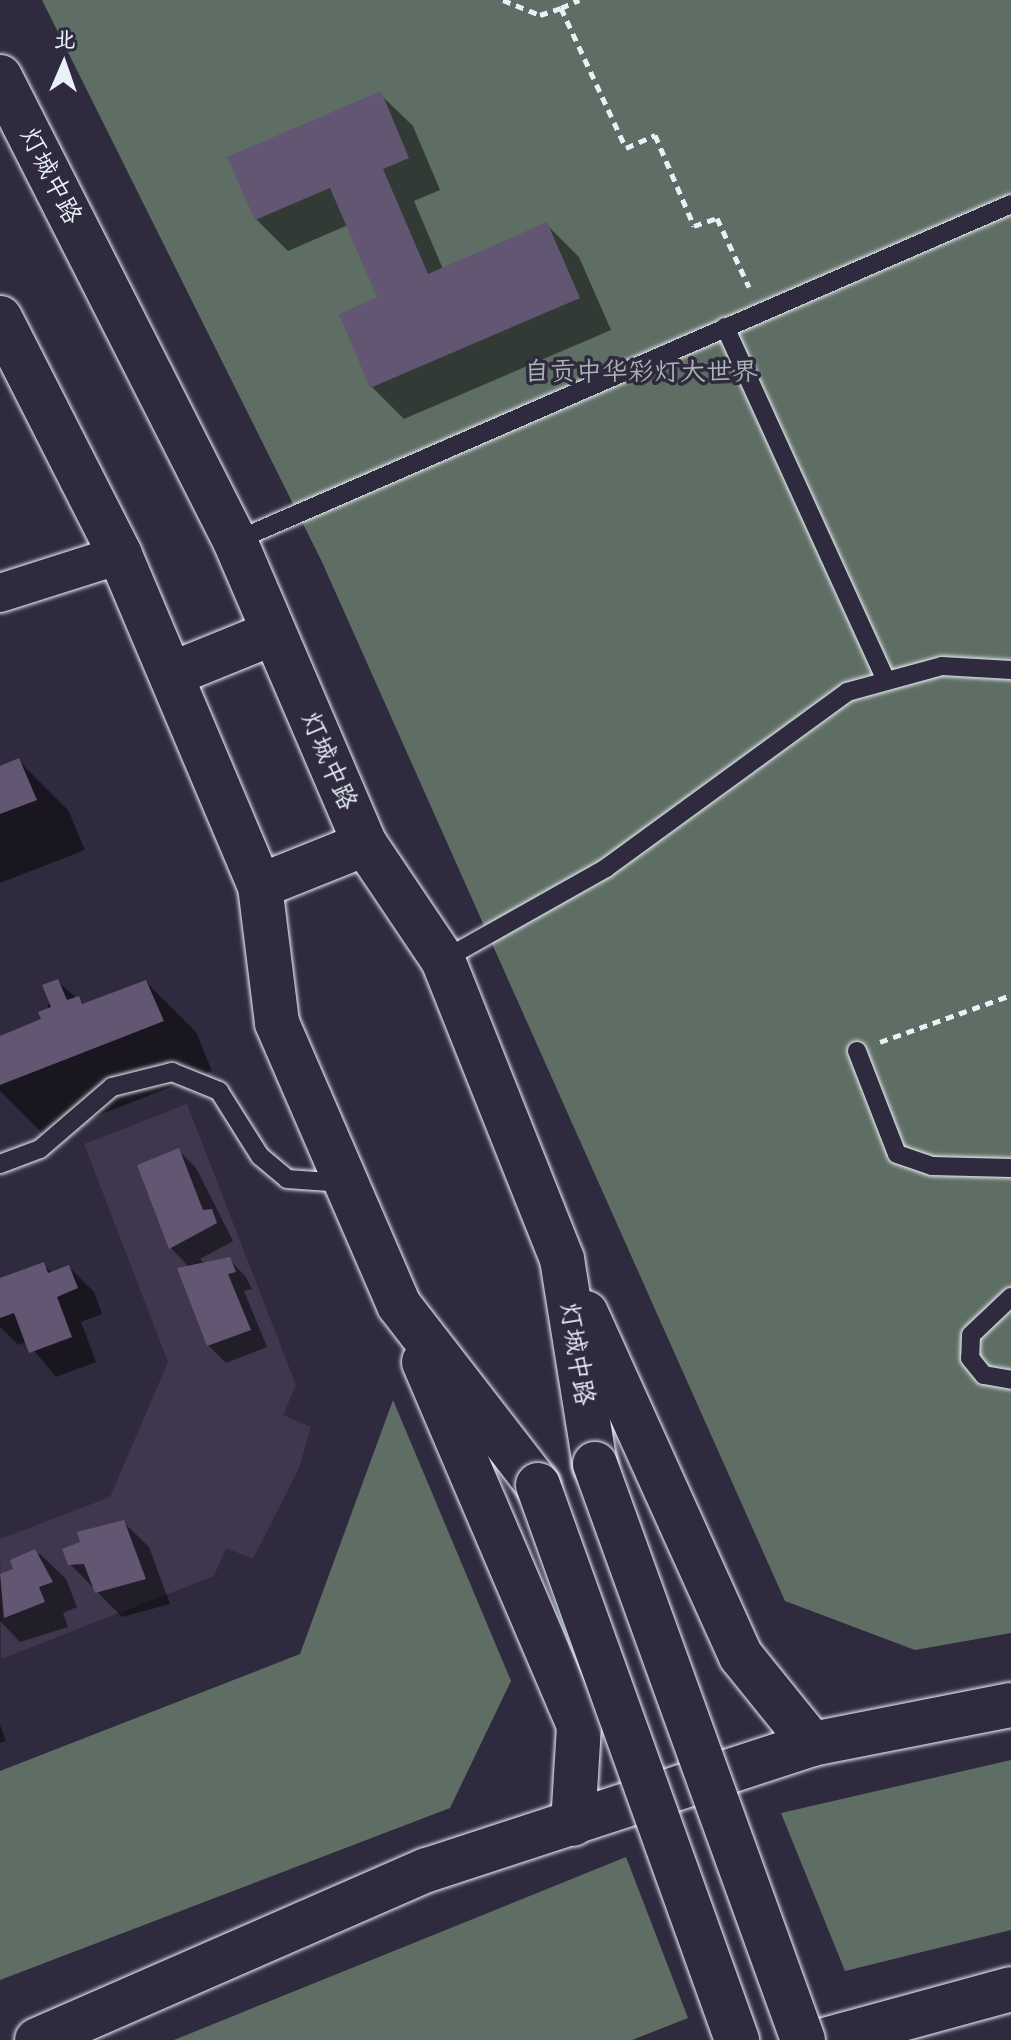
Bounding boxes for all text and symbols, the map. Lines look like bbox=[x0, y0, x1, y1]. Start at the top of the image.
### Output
north arrow bbox=[24, 24, 104, 104]
text: 北 bbox=[53, 26, 76, 53]
street label: 灯城中路 bbox=[13, 123, 89, 229]
park label: 自贡中华彩灯大世界 bbox=[524, 356, 758, 388]
street label: 灯城中路 bbox=[294, 707, 364, 815]
street label: 灯城中路 bbox=[553, 1300, 601, 1408]

